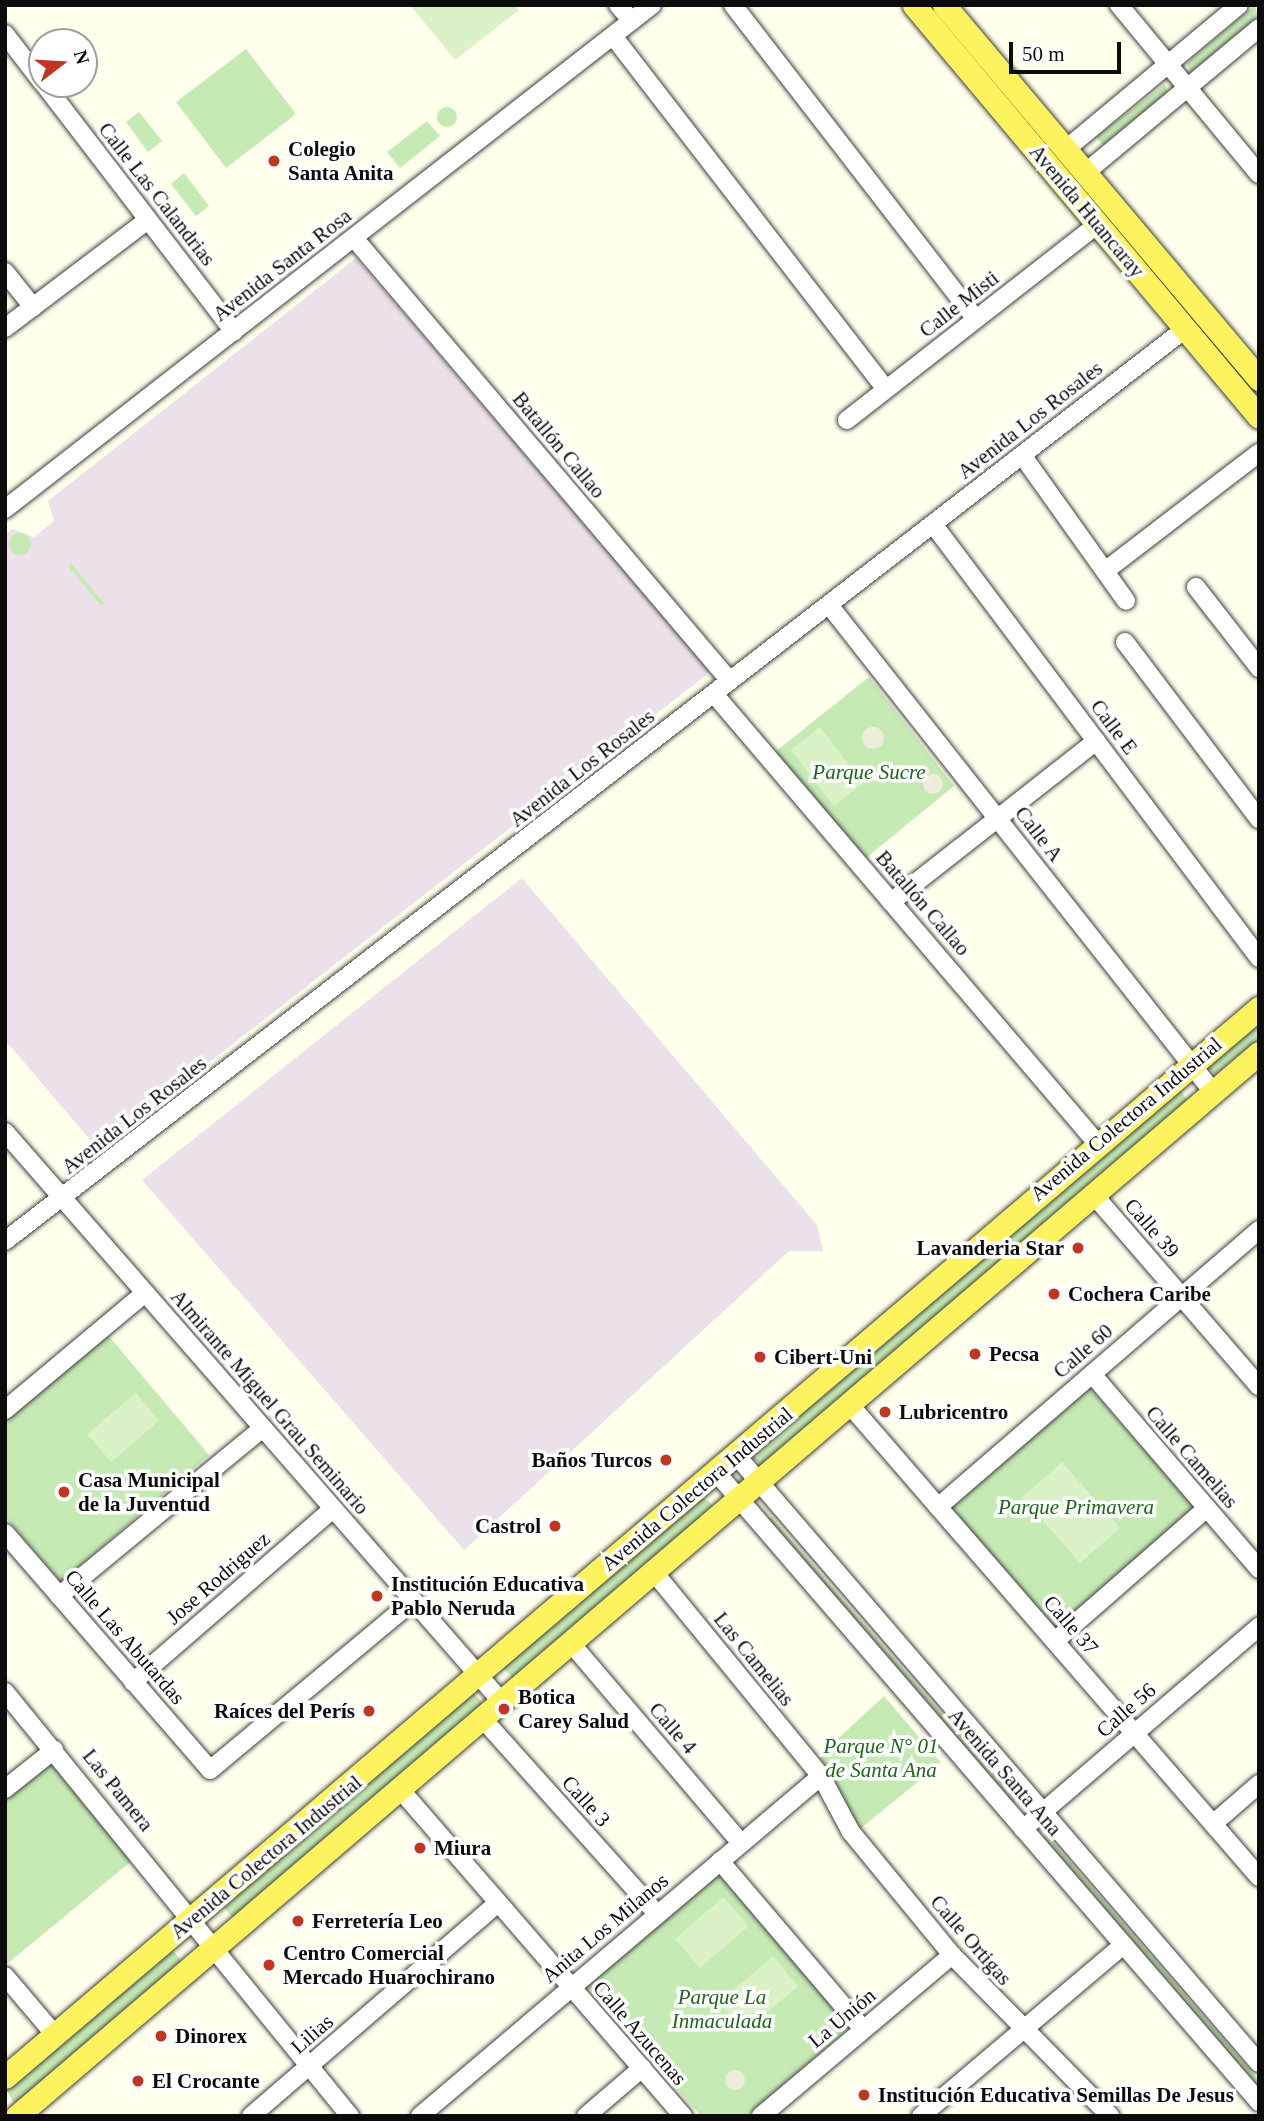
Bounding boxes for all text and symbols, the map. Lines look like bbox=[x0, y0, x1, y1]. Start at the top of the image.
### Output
north arrow bbox=[28, 28, 98, 98]
scale bar bbox=[1012, 28, 1124, 72]
text: 50 m bbox=[1022, 42, 1065, 66]
text: N bbox=[70, 48, 94, 67]
street label: Calle Las Calandrias bbox=[93, 117, 221, 271]
place label: Colegio Santa Anita bbox=[288, 136, 395, 186]
street label: Avenida Huancaray bbox=[1024, 139, 1150, 283]
marker: Colegio Santa Anita bbox=[266, 153, 282, 169]
street label: Avenida Santa Rosa bbox=[208, 203, 356, 327]
street label: Calle Misti bbox=[914, 265, 1004, 343]
street label: Avenida Los Rosales bbox=[953, 356, 1107, 484]
street label: Batallón Callao bbox=[507, 387, 611, 503]
street label: Calle E bbox=[1085, 695, 1143, 759]
street label: Avenida Los Rosales bbox=[505, 704, 659, 832]
park label: Parque Sucre bbox=[812, 759, 926, 785]
street label: Calle A bbox=[1009, 801, 1069, 867]
street label: Batallón Callao bbox=[870, 845, 976, 961]
street label: Avenida Colectora Industrial bbox=[1025, 1032, 1227, 1206]
street label: Avenida Los Rosales bbox=[57, 1051, 211, 1179]
street label: Calle 39 bbox=[1119, 1193, 1185, 1263]
place label: Lavanderia Star bbox=[916, 1235, 1064, 1261]
marker: Lavanderia Star bbox=[1070, 1240, 1086, 1256]
place label: Cochera Caribe bbox=[1068, 1281, 1211, 1307]
street label: Almirante Miguel Grau Seminario bbox=[165, 1284, 375, 1520]
marker: Cochera Caribe bbox=[1046, 1286, 1062, 1302]
street label: Calle 60 bbox=[1048, 1318, 1118, 1384]
place label: Pecsa bbox=[989, 1341, 1039, 1367]
place label: Cibert-Uni bbox=[774, 1344, 872, 1370]
marker: Pecsa bbox=[967, 1346, 983, 1362]
marker: Cibert-Uni bbox=[752, 1349, 768, 1365]
place label: Lubricentro bbox=[899, 1399, 1008, 1425]
street label: Calle Camelias bbox=[1141, 1401, 1243, 1513]
street label: Avenida Colectora Industrial bbox=[596, 1402, 798, 1576]
marker: Lubricentro bbox=[877, 1404, 893, 1420]
place label: Baños Turcos bbox=[531, 1447, 652, 1473]
marker: Baños Turcos bbox=[658, 1452, 674, 1468]
place label: Casa Municipal de la Juventud bbox=[78, 1467, 220, 1517]
marker: Casa Municipal de la Juventud bbox=[56, 1484, 72, 1500]
park label: Parque Primavera bbox=[998, 1494, 1154, 1520]
place label: Castrol bbox=[475, 1513, 541, 1539]
marker: Castrol bbox=[547, 1518, 563, 1534]
street label: Jose Rodriguez bbox=[161, 1526, 275, 1630]
street label: Calle Las Abutardas bbox=[59, 1564, 191, 1710]
place label: Institución Educativa Pablo Neruda bbox=[391, 1571, 584, 1621]
marker: Institución Educativa Pablo Neruda bbox=[369, 1588, 385, 1604]
street label: Calle 37 bbox=[1038, 1590, 1104, 1660]
street label: Las Camelias bbox=[708, 1607, 800, 1711]
street label: Calle 56 bbox=[1091, 1677, 1161, 1743]
place label: Botica Carey Salud bbox=[518, 1684, 629, 1734]
street label: Calle 4 bbox=[644, 1697, 702, 1759]
place label: Raíces del Perís bbox=[214, 1698, 355, 1724]
marker: Botica Carey Salud bbox=[496, 1701, 512, 1717]
marker: Raíces del Perís bbox=[361, 1703, 377, 1719]
street label: Avenida Santa Ana bbox=[942, 1703, 1068, 1841]
park label: Parque N° 01 de Santa Ana bbox=[824, 1733, 938, 1783]
street label: Las Pamera bbox=[77, 1744, 159, 1836]
street label: Avenida Colectora Industrial bbox=[165, 1770, 367, 1944]
street label: Calle 3 bbox=[557, 1770, 615, 1832]
place label: Miura bbox=[434, 1835, 491, 1861]
marker: Miura bbox=[412, 1840, 428, 1856]
street label: Anita Los Milanos bbox=[537, 1868, 673, 1988]
street label: Calle Ortigas bbox=[925, 1890, 1017, 1990]
place label: Ferretería Leo bbox=[312, 1908, 443, 1934]
marker: Ferretería Leo bbox=[290, 1913, 306, 1929]
place label: Centro Comercial Mercado Huarochirano bbox=[283, 1940, 495, 1990]
marker: Centro Comercial Mercado Huarochirano bbox=[261, 1957, 277, 1973]
street label: Calle Azucenas bbox=[587, 1975, 693, 2091]
street label: La Unión bbox=[803, 1983, 881, 2053]
park label: Parque La Inmaculada bbox=[672, 1984, 772, 2034]
street label: Lilias bbox=[286, 2009, 338, 2059]
place label: Dinorex bbox=[175, 2023, 247, 2049]
marker: Dinorex bbox=[153, 2028, 169, 2044]
place label: El Crocante bbox=[152, 2068, 260, 2094]
marker: El Crocante bbox=[130, 2073, 146, 2089]
place label: Institución Educativa Semillas De Jesus bbox=[878, 2082, 1234, 2108]
marker: Institución Educativa Semillas De Jesus bbox=[856, 2087, 872, 2103]

